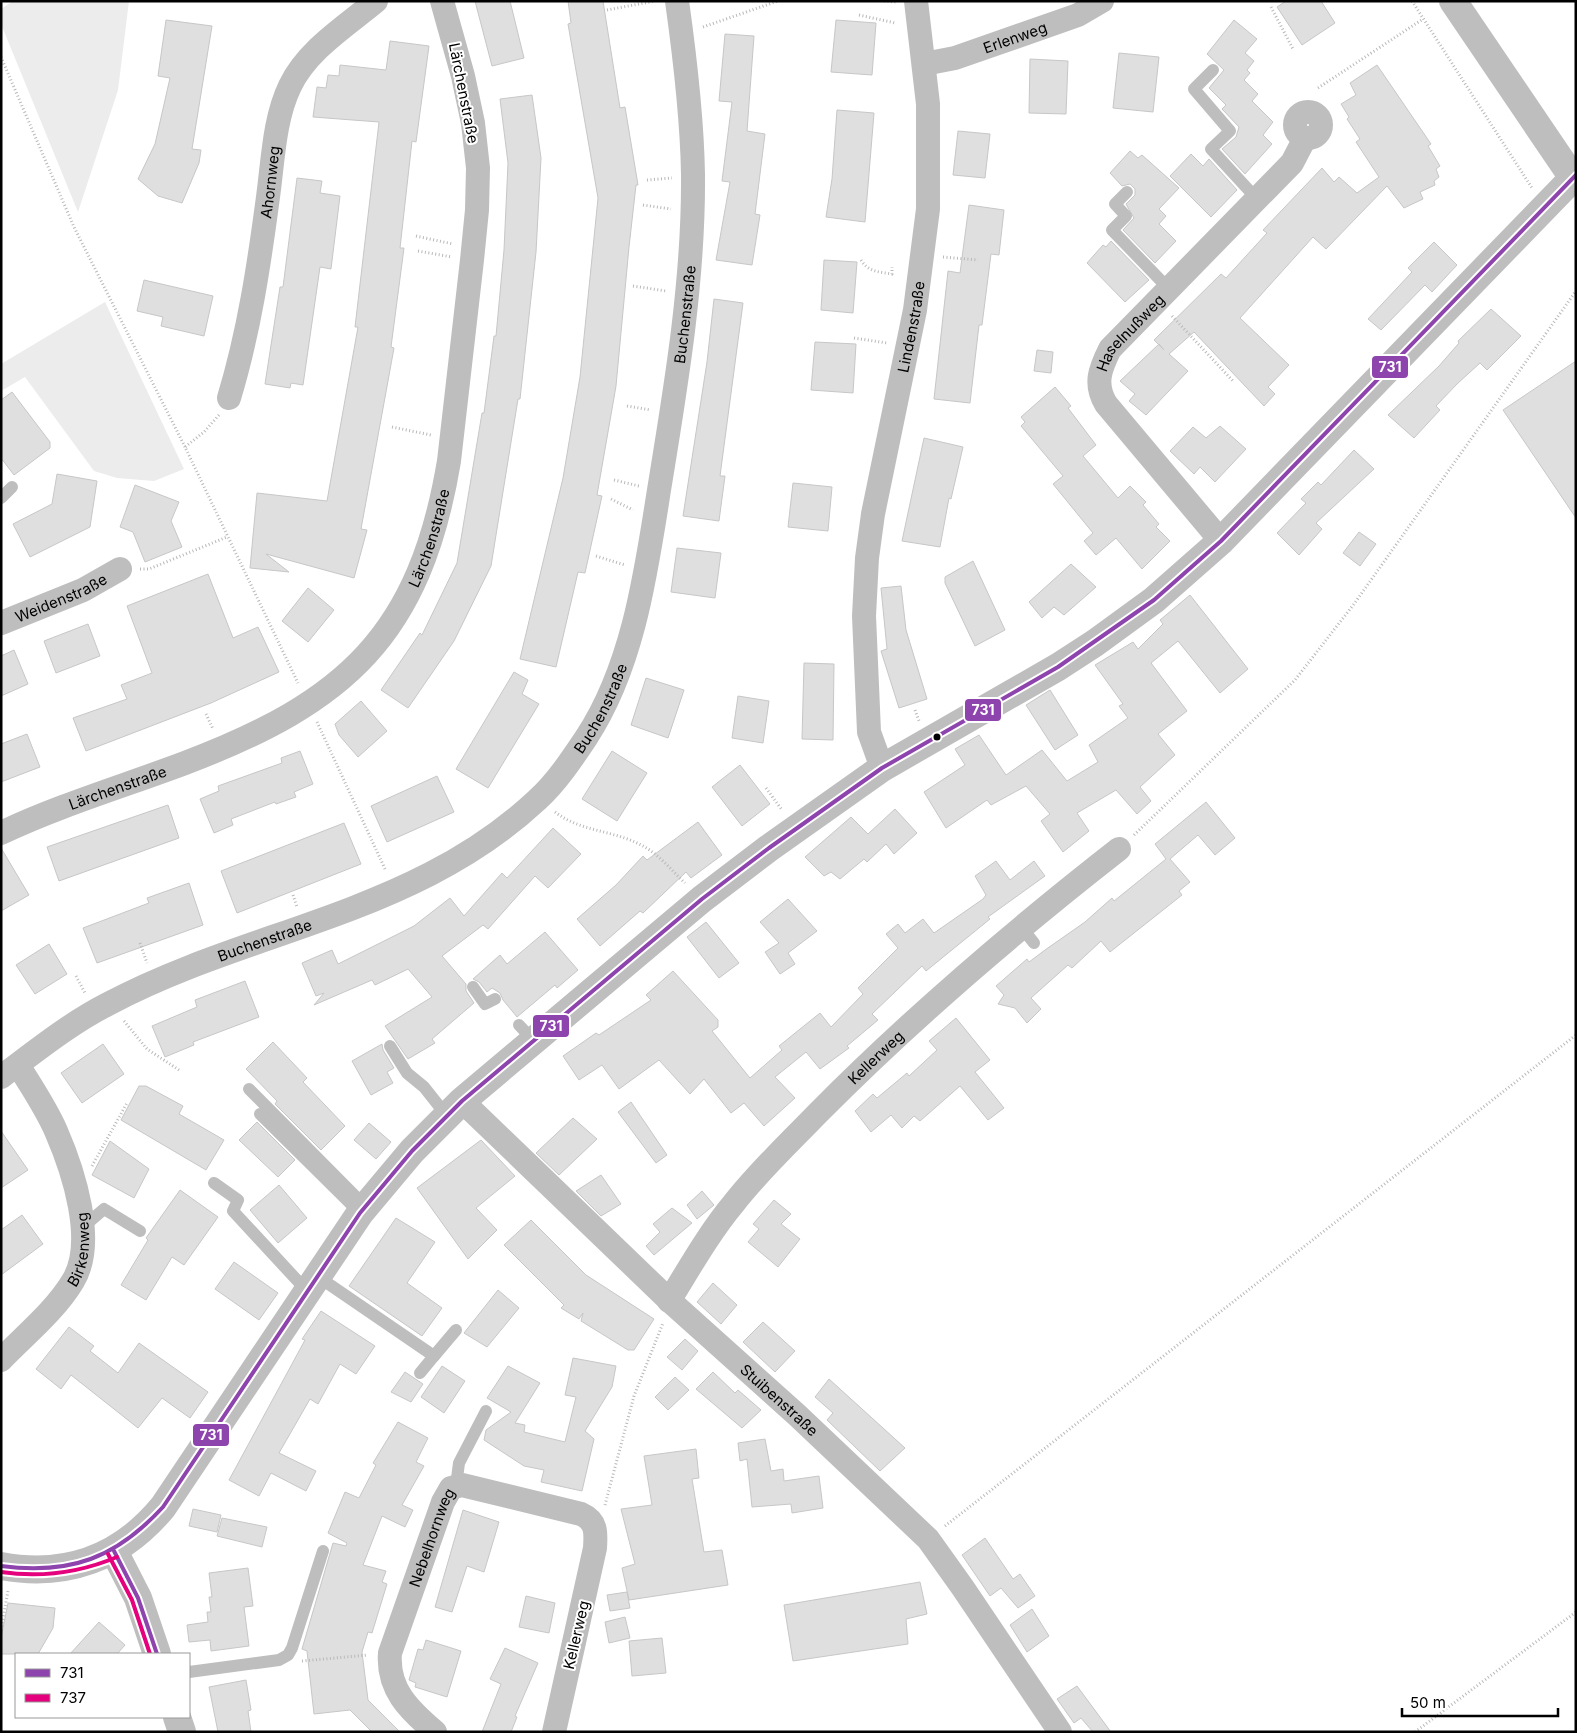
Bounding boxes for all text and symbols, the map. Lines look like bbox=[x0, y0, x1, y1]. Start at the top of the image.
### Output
street label: Erlenweg bbox=[981, 17, 1049, 57]
street label: Lärchenstraße bbox=[445, 41, 483, 145]
street label: Ahornweg bbox=[256, 145, 283, 220]
street label: Buchenstraße bbox=[669, 265, 699, 365]
street label: Lindenstraße bbox=[893, 280, 928, 374]
street label: Haselnußweg bbox=[1092, 290, 1168, 374]
line badge: 731 bbox=[1371, 355, 1409, 379]
text: 731 bbox=[1379, 358, 1401, 375]
street label: Lärchenstraße bbox=[404, 487, 453, 590]
street label: Weidenstraße bbox=[12, 569, 110, 626]
street label: Buchenstraße bbox=[569, 661, 631, 757]
line badge: 731 bbox=[964, 698, 1002, 722]
text: 731 bbox=[972, 701, 994, 718]
unlabelled marker bbox=[932, 732, 942, 742]
street label: Lärchenstraße bbox=[66, 761, 169, 813]
street label: Buchenstraße bbox=[215, 915, 314, 965]
line badge: 731 bbox=[532, 1014, 570, 1038]
text: 731 bbox=[540, 1017, 562, 1034]
street label: Kellerweg bbox=[843, 1026, 907, 1088]
street label: Birkenweg bbox=[62, 1211, 93, 1290]
street label: Stuibenstraße bbox=[737, 1359, 823, 1440]
line badge: 731 bbox=[192, 1423, 230, 1447]
text: 731 bbox=[200, 1426, 222, 1443]
street label: Nebelhornweg bbox=[404, 1484, 459, 1589]
street label: Kellerweg bbox=[559, 1599, 593, 1671]
legend bbox=[15, 1653, 190, 1718]
text: 731 bbox=[60, 1663, 84, 1682]
scale bar bbox=[1402, 1686, 1558, 1718]
text: 737 bbox=[60, 1688, 86, 1707]
text: 50 m bbox=[1410, 1693, 1446, 1712]

